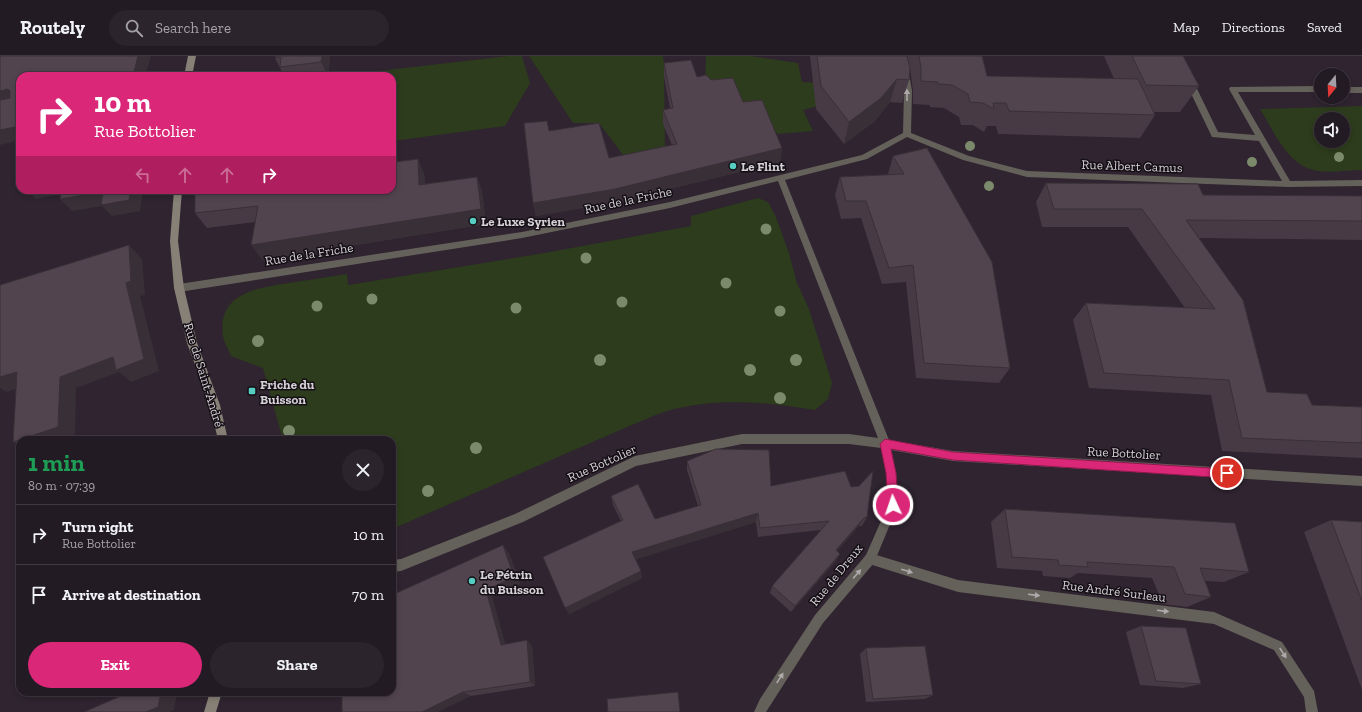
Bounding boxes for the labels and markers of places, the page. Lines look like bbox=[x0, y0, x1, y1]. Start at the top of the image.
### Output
place label: Le Flint bbox=[741, 159, 786, 174]
marker: Le Flint bbox=[728, 161, 738, 171]
place label: Le Luxe Syrien bbox=[481, 214, 565, 229]
marker: Le Luxe Syrien bbox=[468, 216, 478, 226]
place label: Friche du Buisson bbox=[260, 377, 315, 407]
marker: Friche du Buisson bbox=[247, 386, 257, 396]
pin bbox=[1210, 456, 1244, 490]
place label: Le Pétrin du Buisson bbox=[480, 567, 544, 597]
marker: Le Pétrin du Buisson bbox=[467, 576, 477, 586]

